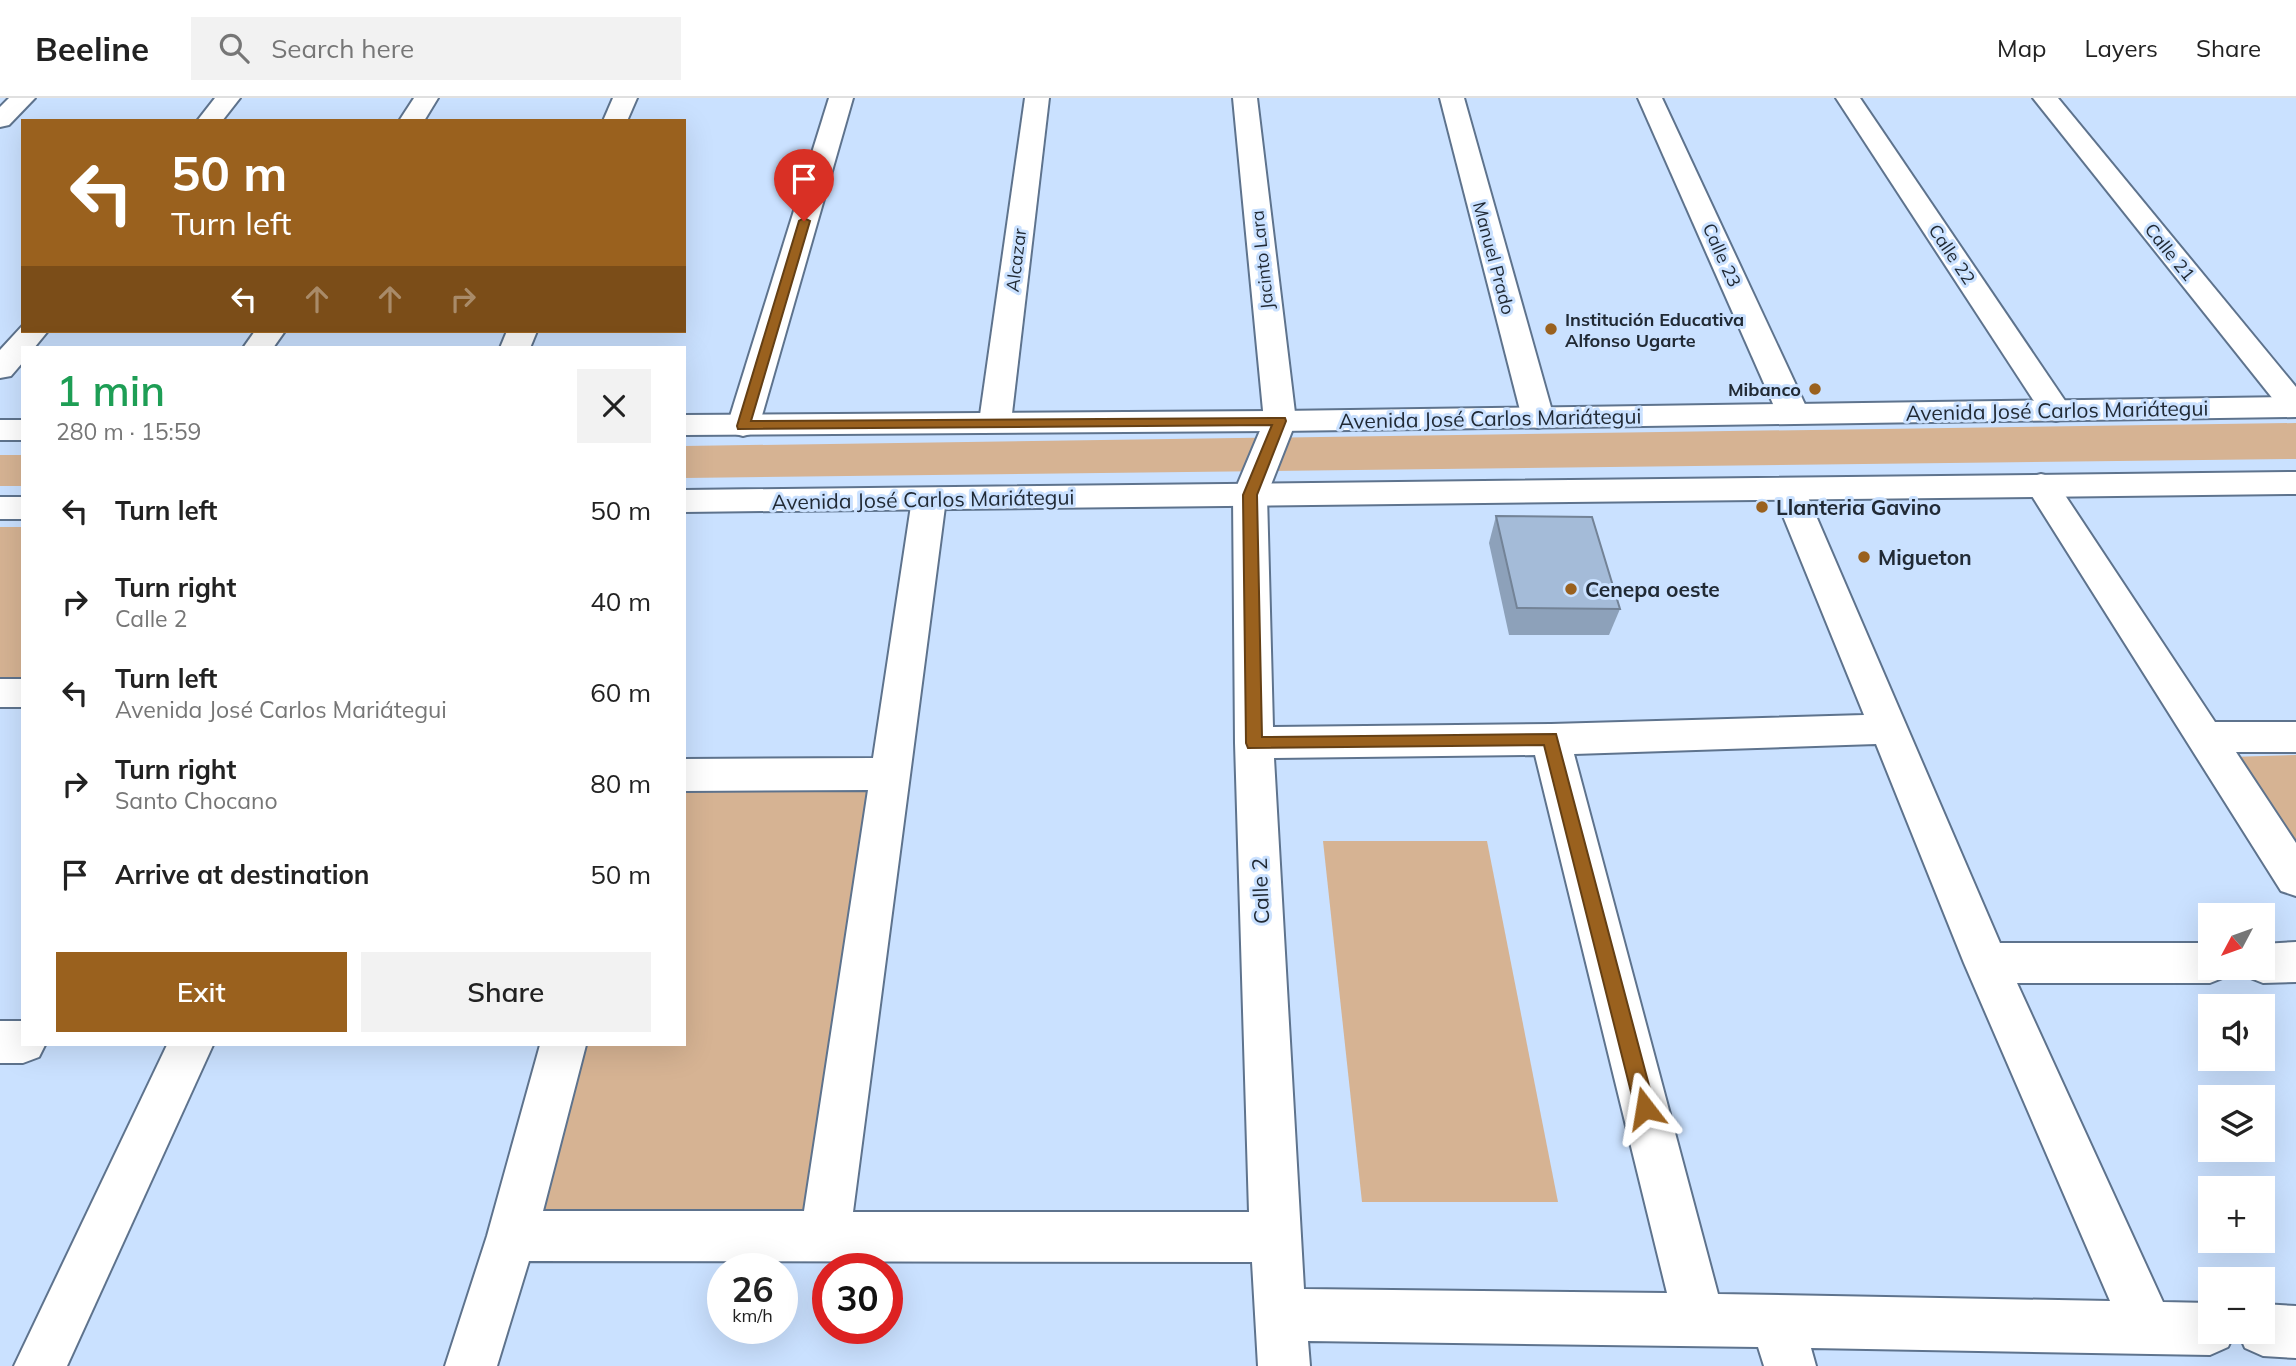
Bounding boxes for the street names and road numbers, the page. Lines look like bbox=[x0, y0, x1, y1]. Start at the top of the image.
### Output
street label: Manuel Prado bbox=[1468, 199, 1520, 317]
street label: Jacinto Lara bbox=[1245, 209, 1279, 311]
street label: Calle 23 bbox=[1698, 219, 1746, 291]
street label: Calle 21 bbox=[2140, 219, 2200, 285]
street label: Calle 22 bbox=[1924, 220, 1980, 288]
street label: Alcazar bbox=[1001, 227, 1031, 293]
street label: Avenida José Carlos Mariátegui bbox=[1905, 394, 2209, 426]
street label: Avenida José Carlos Mariátegui bbox=[1338, 402, 1642, 434]
street label: Avenida José Carlos Mariátegui bbox=[771, 483, 1075, 515]
street label: Calle 2 bbox=[1246, 858, 1274, 924]

